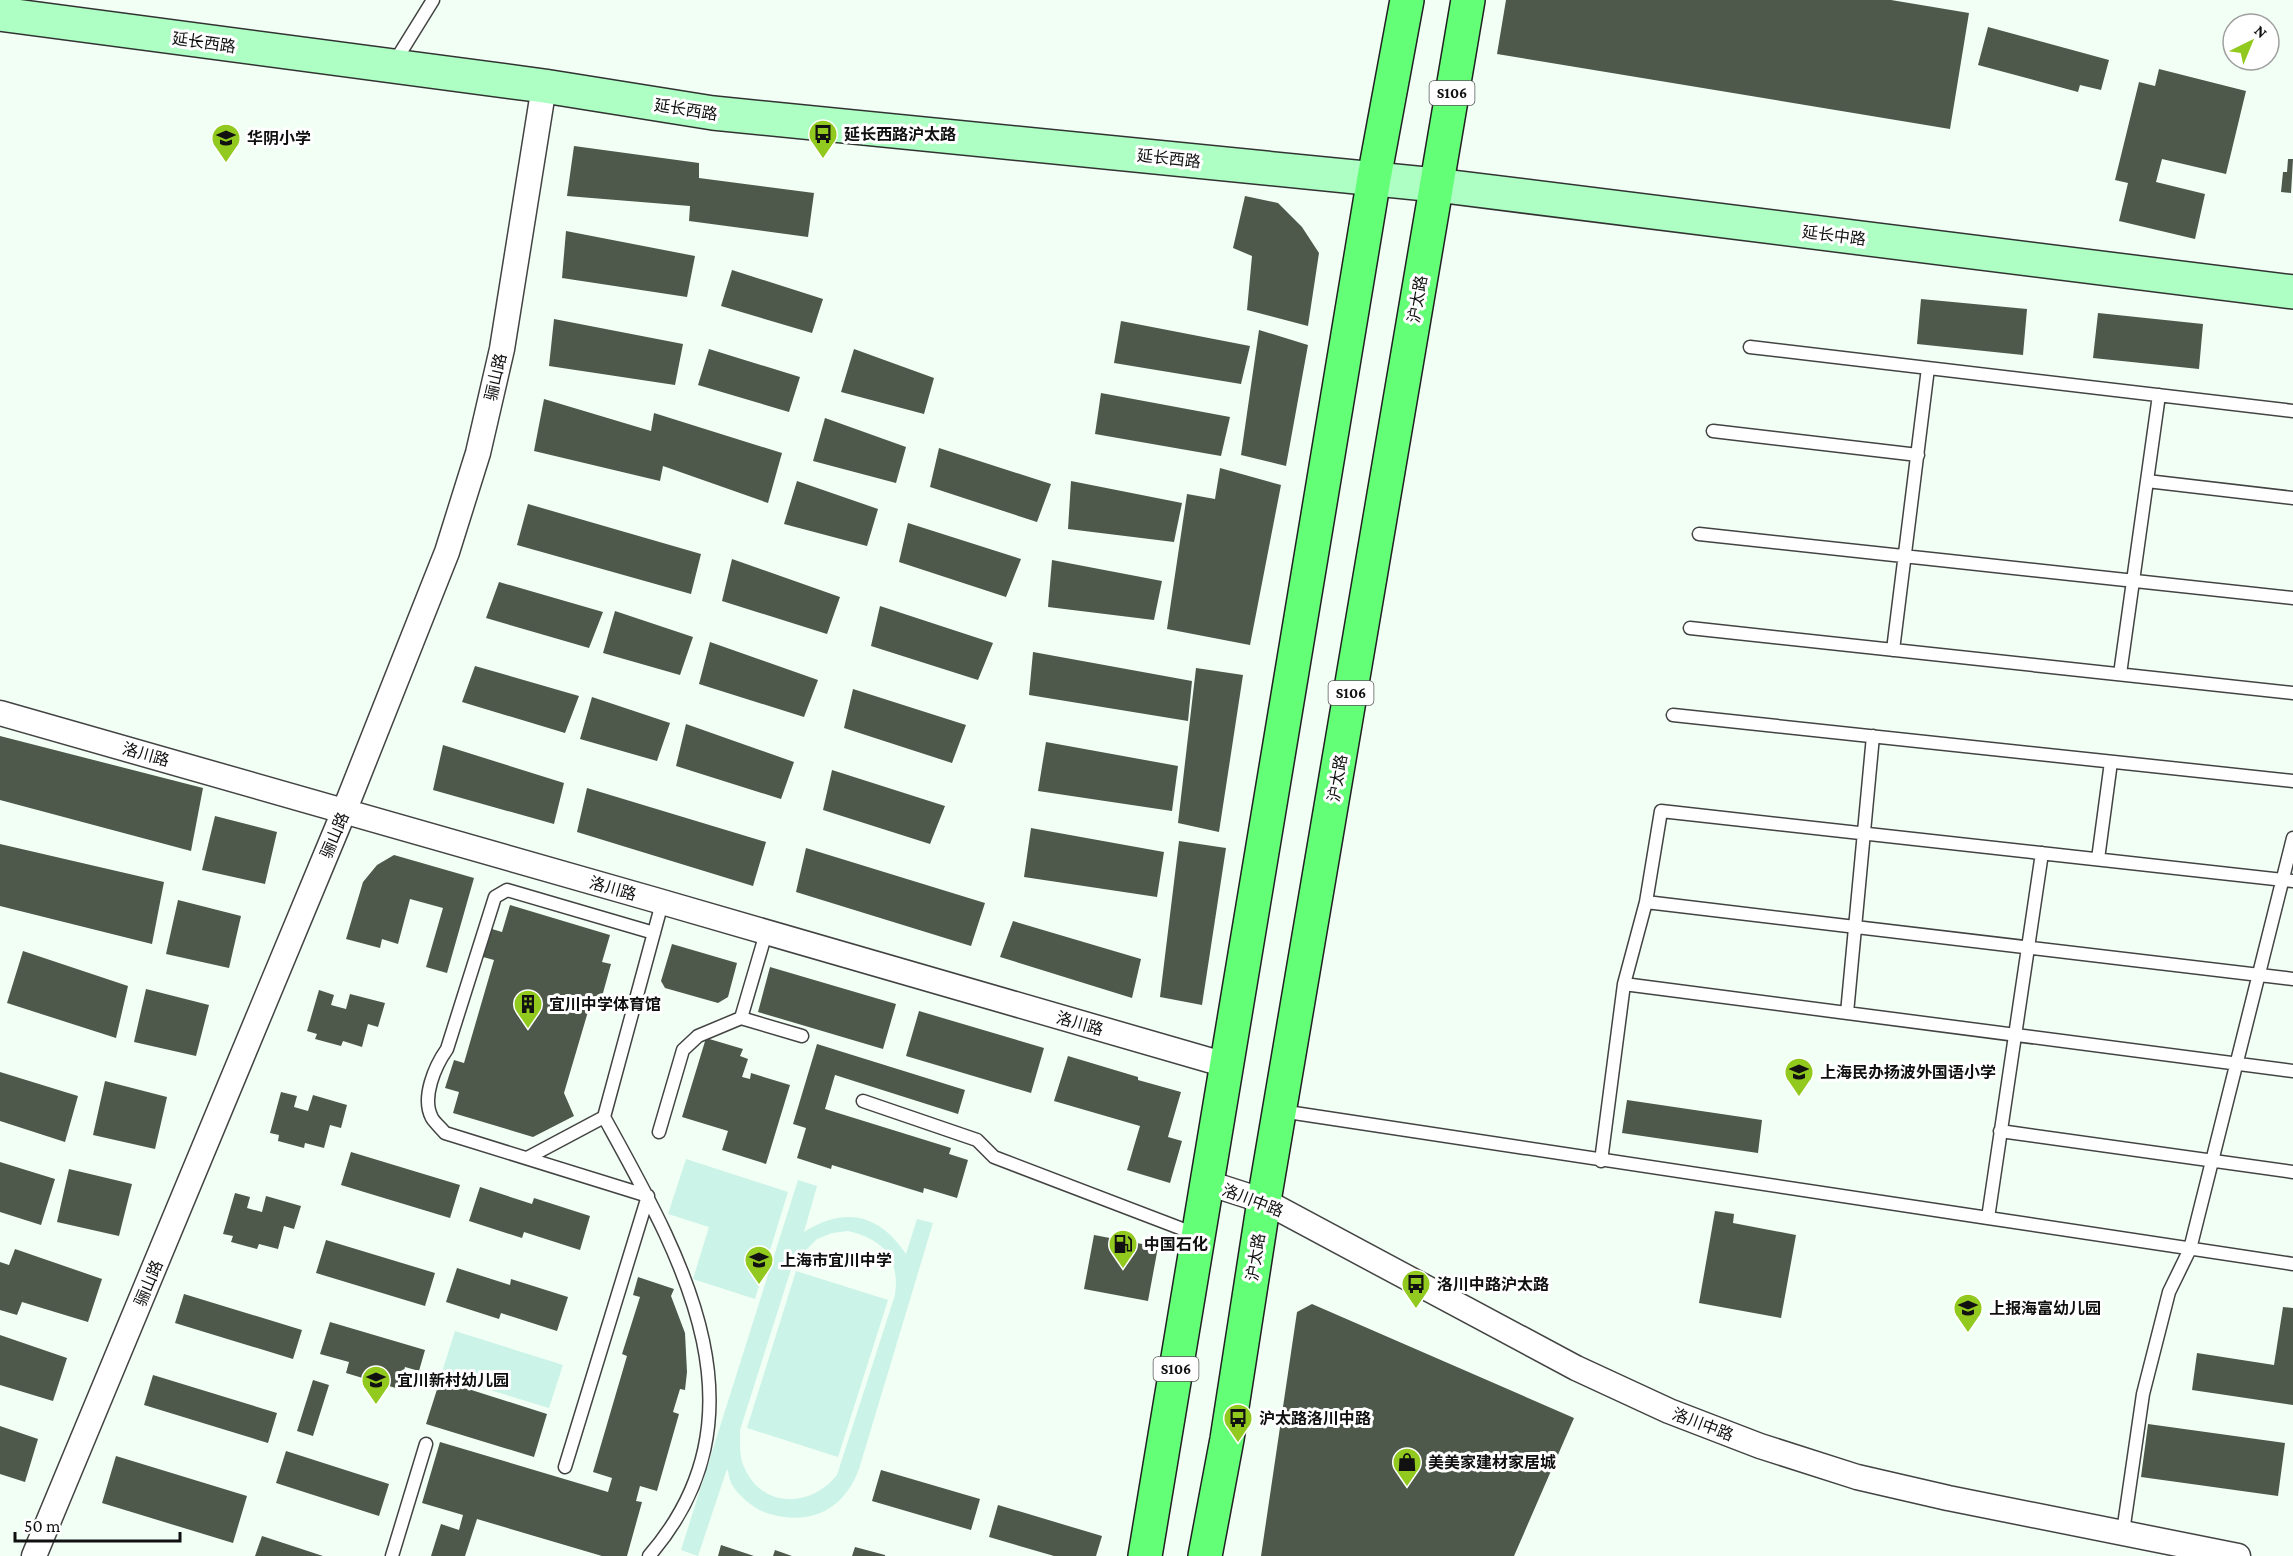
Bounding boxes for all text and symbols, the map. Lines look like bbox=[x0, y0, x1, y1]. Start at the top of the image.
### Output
north arrow bbox=[2221, 12, 2281, 72]
text: N bbox=[2251, 21, 2271, 41]
street label: 延长西路 bbox=[171, 30, 237, 55]
road number: S106 bbox=[1430, 81, 1474, 105]
street label: 延长西路 bbox=[653, 96, 719, 123]
bus stop icon: 延长西路沪太路 bbox=[807, 118, 839, 160]
school or university icon: 华阴小学 bbox=[210, 122, 242, 164]
place label: 延长西路沪太路 bbox=[844, 126, 956, 143]
place label: 华阴小学 bbox=[247, 129, 311, 147]
street label: 延长西路 bbox=[1136, 147, 1202, 170]
street label: 延长中路 bbox=[1801, 223, 1867, 248]
street label: 沪太路 bbox=[1405, 274, 1430, 324]
street label: 骊山路 bbox=[482, 352, 509, 402]
road number: S106 bbox=[1328, 681, 1374, 705]
street label: 洛川路 bbox=[120, 740, 171, 769]
street label: 沪太路 bbox=[1325, 753, 1350, 803]
street label: 骊山路 bbox=[317, 810, 352, 861]
street label: 洛川路 bbox=[587, 874, 638, 903]
building icon: 宜川中学体育馆 bbox=[512, 988, 544, 1030]
place label: 宜川中学体育馆 bbox=[549, 996, 661, 1013]
street label: 洛川路 bbox=[1054, 1009, 1105, 1038]
school or university icon: 上海民办扬波外国语小学 bbox=[1783, 1056, 1815, 1098]
place label: 上海民办扬波外国语小学 bbox=[1820, 1064, 1996, 1081]
street label: 洛川中路 bbox=[1220, 1181, 1286, 1220]
fuel station icon: 中国石化 bbox=[1107, 1228, 1139, 1270]
street label: 沪太路 bbox=[1243, 1232, 1268, 1282]
place label: 中国石化 bbox=[1144, 1235, 1208, 1253]
school or university icon: 上海市宜川中学 bbox=[743, 1244, 775, 1286]
place label: 上海市宜川中学 bbox=[780, 1252, 892, 1269]
street label: 骊山路 bbox=[131, 1258, 166, 1309]
bus stop icon: 洛川中路沪太路 bbox=[1400, 1268, 1432, 1310]
place label: 洛川中路沪太路 bbox=[1437, 1276, 1549, 1293]
school or university icon: 上报海富幼儿园 bbox=[1952, 1292, 1984, 1334]
place label: 上报海富幼儿园 bbox=[1989, 1299, 2101, 1317]
road number: S106 bbox=[1154, 1357, 1198, 1381]
school or university icon: 宜川新村幼儿园 bbox=[360, 1364, 392, 1406]
place label: 宜川新村幼儿园 bbox=[397, 1371, 509, 1389]
bus stop icon: 沪太路洛川中路 bbox=[1222, 1402, 1254, 1444]
street label: 洛川中路 bbox=[1670, 1405, 1736, 1444]
place label: 沪太路洛川中路 bbox=[1259, 1410, 1371, 1427]
shop icon: 美美家建材家居城 bbox=[1391, 1446, 1423, 1488]
place label: 美美家建材家居城 bbox=[1428, 1453, 1556, 1471]
scale bar bbox=[15, 1505, 180, 1543]
text: 50 m bbox=[24, 1516, 61, 1536]

